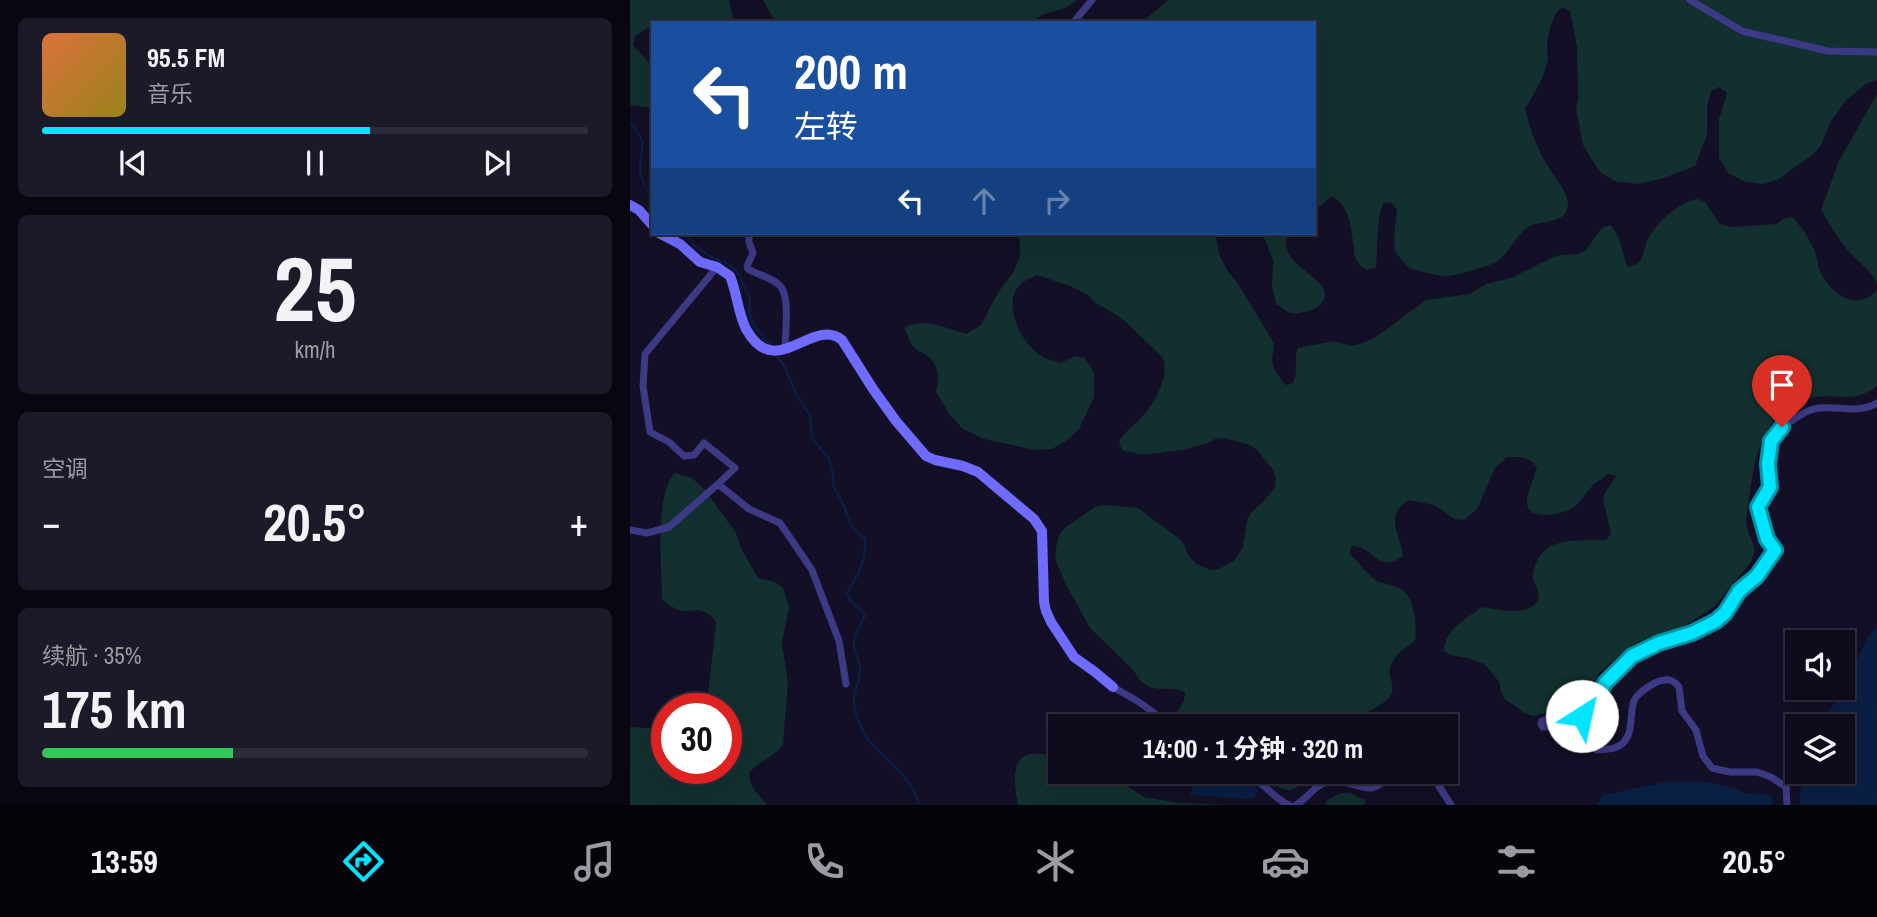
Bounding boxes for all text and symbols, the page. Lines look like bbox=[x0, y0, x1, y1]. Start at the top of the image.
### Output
text: 200 m bbox=[794, 38, 908, 104]
text: 95.5 FM bbox=[147, 40, 225, 75]
icon: left bbox=[679, 49, 770, 140]
text: 音乐 bbox=[147, 78, 193, 109]
text: 左转 bbox=[794, 105, 858, 148]
icon: previous bbox=[114, 144, 152, 182]
icon: pause bbox=[296, 144, 334, 182]
icon: next bbox=[478, 144, 516, 182]
icon: left bbox=[892, 182, 930, 220]
icon: ahead bbox=[965, 182, 1003, 220]
icon: right bbox=[1038, 182, 1076, 220]
text: 25 bbox=[274, 227, 357, 349]
text: km/h bbox=[295, 334, 335, 365]
pin bbox=[1752, 355, 1812, 427]
icon: arrive bbox=[1763, 366, 1801, 404]
text: 空调 bbox=[42, 453, 88, 484]
text: 20.5° bbox=[263, 487, 367, 557]
text: − bbox=[42, 497, 60, 548]
text: + bbox=[570, 497, 588, 548]
map controls bbox=[1785, 630, 1855, 784]
button: sound bbox=[1785, 630, 1855, 700]
text: 续航 · 35% bbox=[42, 640, 141, 671]
text: 175 km bbox=[42, 674, 187, 744]
position arrow bbox=[1545, 679, 1619, 753]
speed limit sign: 30 bbox=[651, 693, 742, 784]
button: layers bbox=[1785, 714, 1855, 784]
text: 14:00 · 1 分钟 · 320 m bbox=[1143, 731, 1363, 766]
icon: directions bbox=[339, 837, 388, 886]
icon: music bbox=[570, 837, 619, 886]
icon: phone bbox=[800, 837, 849, 886]
icon: climate bbox=[1031, 837, 1080, 886]
icon: car bbox=[1261, 837, 1310, 886]
icon: filters bbox=[1492, 837, 1541, 886]
text: 13:59 bbox=[91, 840, 158, 883]
text: 20.5° bbox=[1722, 840, 1786, 883]

